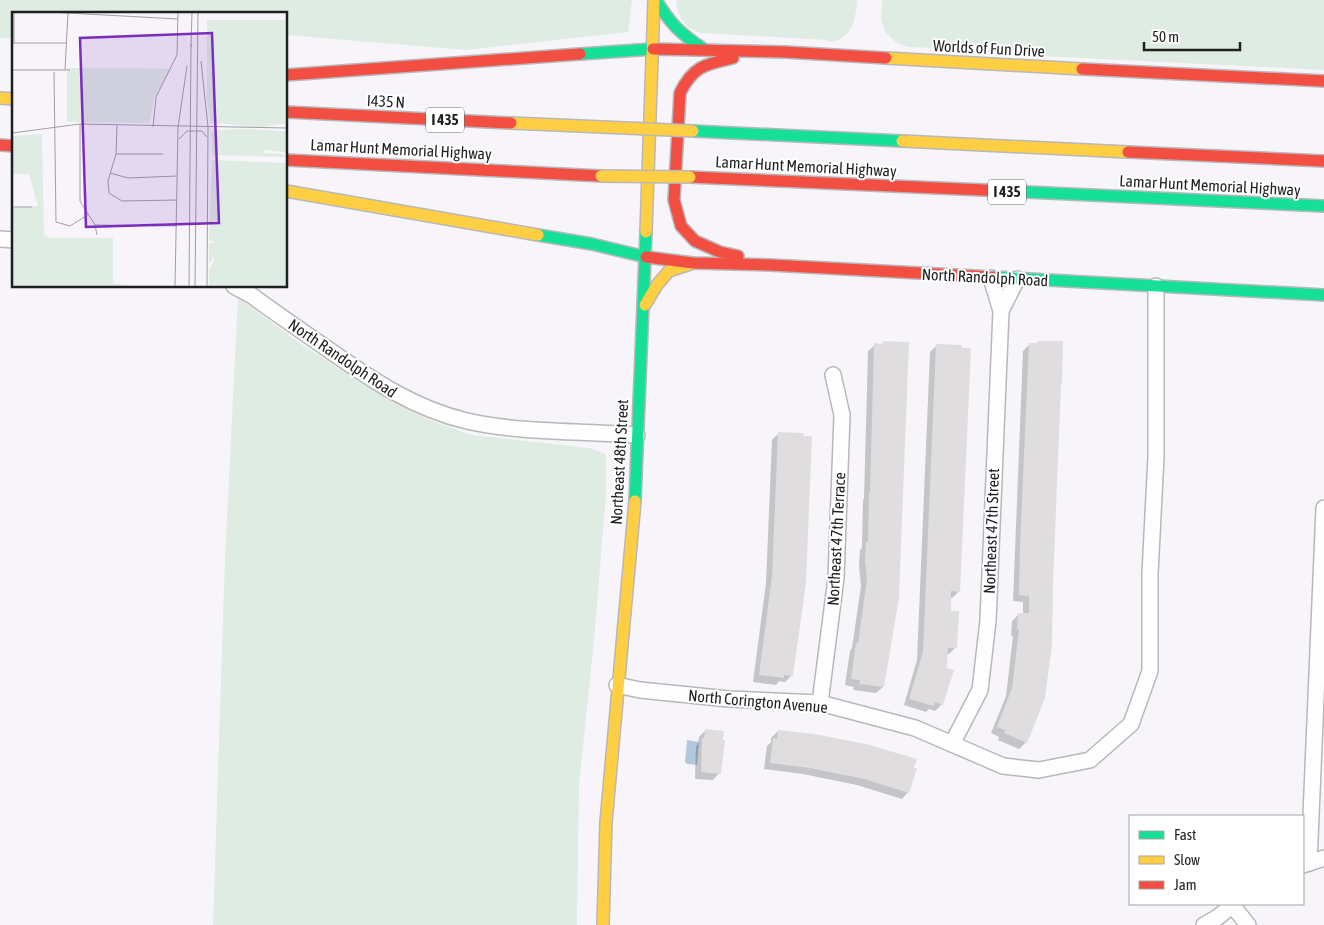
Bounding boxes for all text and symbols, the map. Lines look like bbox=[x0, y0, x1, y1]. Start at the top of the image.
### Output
inset map bbox=[12, 12, 288, 288]
scale bar bbox=[1144, 20, 1240, 52]
text: 50 m bbox=[1152, 28, 1179, 45]
street label: Worlds of Fun Drive bbox=[933, 36, 1045, 60]
street label: I435 N bbox=[366, 91, 406, 111]
road number: I 435 bbox=[426, 108, 464, 132]
street label: Lamar Hunt Memorial Highway bbox=[310, 135, 492, 164]
street label: Lamar Hunt Memorial Highway bbox=[715, 152, 897, 181]
street label: Lamar Hunt Memorial Highway bbox=[1119, 171, 1301, 200]
road number: I 435 bbox=[988, 180, 1026, 204]
street label: North Randolph Road bbox=[921, 265, 1049, 290]
street label: North Randolph Road bbox=[285, 315, 401, 402]
street label: Northeast 48th Street bbox=[607, 398, 631, 525]
street label: Northeast 47th Street bbox=[980, 467, 1002, 594]
street label: Northeast 47th Terrace bbox=[824, 472, 848, 606]
street label: North Corington Avenue bbox=[687, 686, 829, 717]
legend bbox=[1129, 815, 1304, 905]
text: Fast bbox=[1174, 826, 1196, 843]
text: Slow bbox=[1174, 851, 1200, 868]
text: Jam bbox=[1174, 876, 1197, 893]

